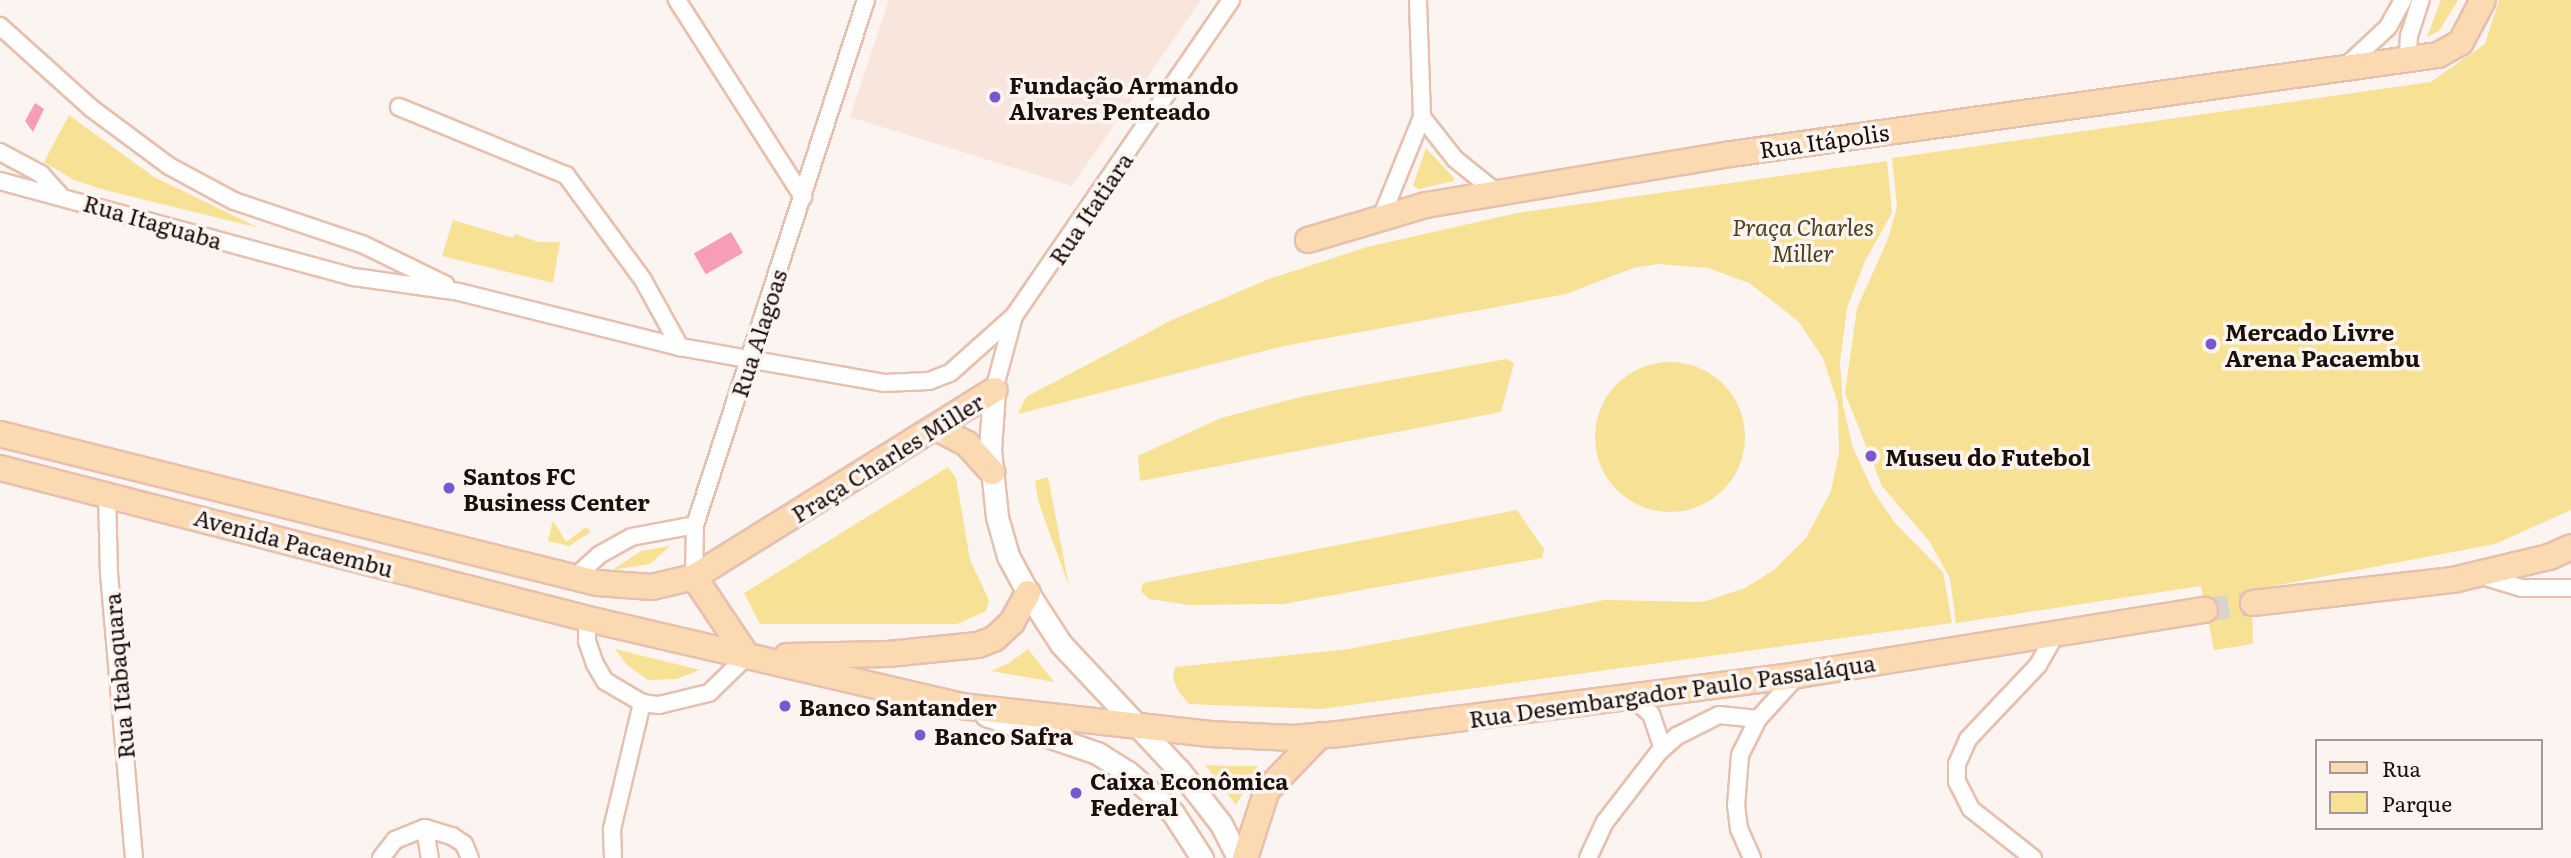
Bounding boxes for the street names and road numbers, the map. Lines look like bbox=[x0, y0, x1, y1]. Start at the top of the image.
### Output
street label: Rua Itápolis bbox=[1757, 117, 1891, 163]
street label: Rua Itatiara bbox=[1042, 147, 1138, 269]
street label: Rua Itaguaba bbox=[80, 188, 226, 254]
street label: Rua Alagoas bbox=[724, 266, 792, 400]
street label: Praça Charles Miller bbox=[786, 387, 988, 527]
street label: Avenida Pacaembu bbox=[191, 502, 397, 582]
street label: Rua Itabaquara bbox=[97, 592, 139, 760]
street label: Rua Desembargador Paulo Passaláqua bbox=[1467, 648, 1877, 732]

